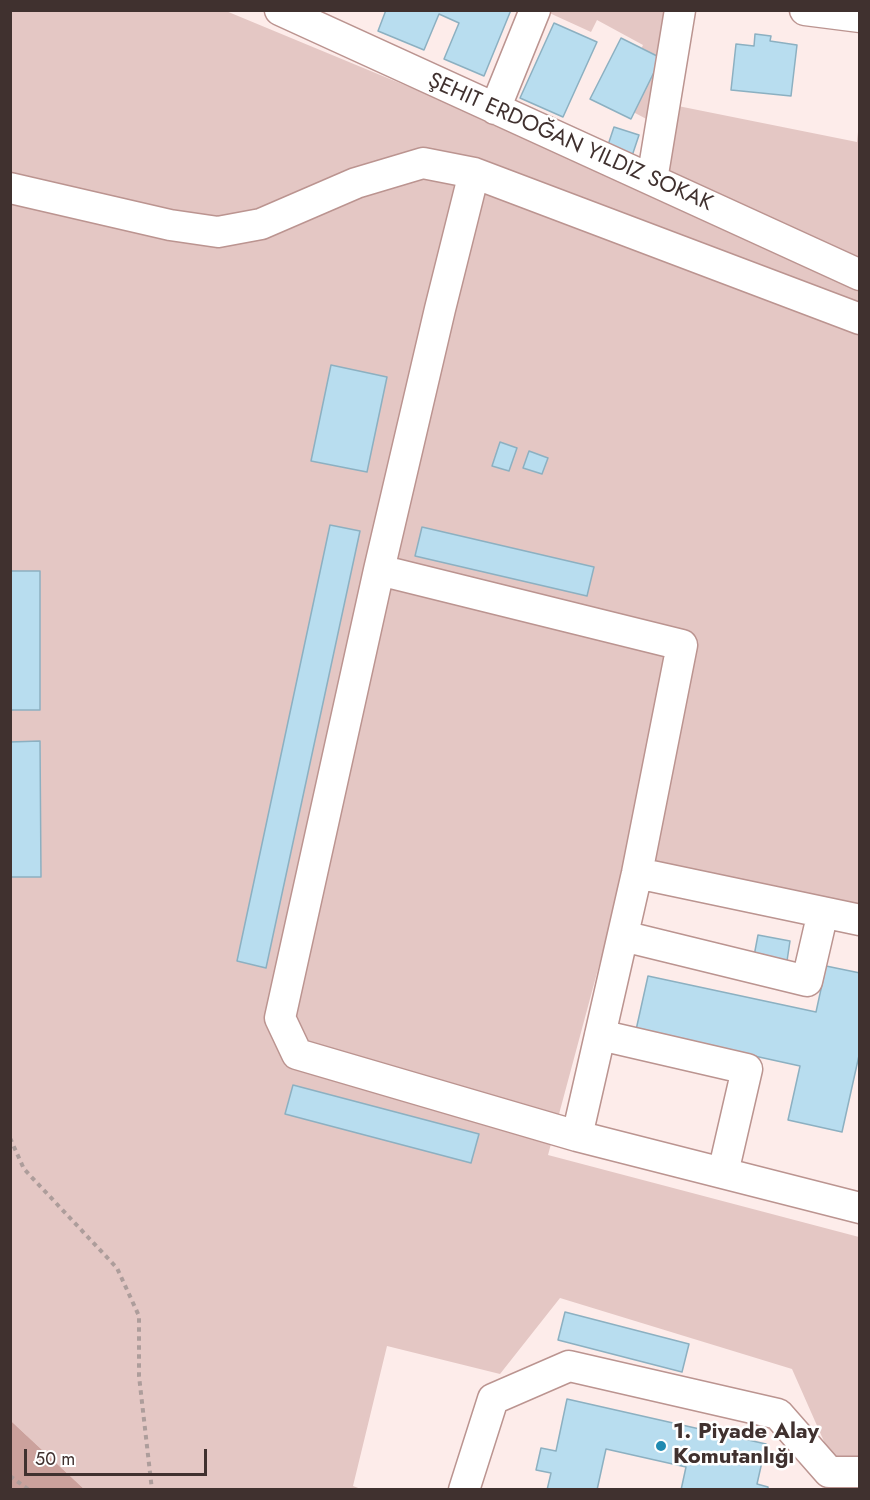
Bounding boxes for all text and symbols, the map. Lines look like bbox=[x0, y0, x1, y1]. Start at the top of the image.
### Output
street label: ŞEHIT ERDOĞAN YILDIZ SOKAK bbox=[424, 68, 716, 218]
place label: 1. Piyade Alay Komutanlığı bbox=[673, 1420, 819, 1472]
scale bar bbox=[27, 1437, 210, 1475]
marker: 1. Piyade Alay Komutanlığı bbox=[654, 1439, 668, 1453]
text: 50 m bbox=[35, 1446, 75, 1472]

